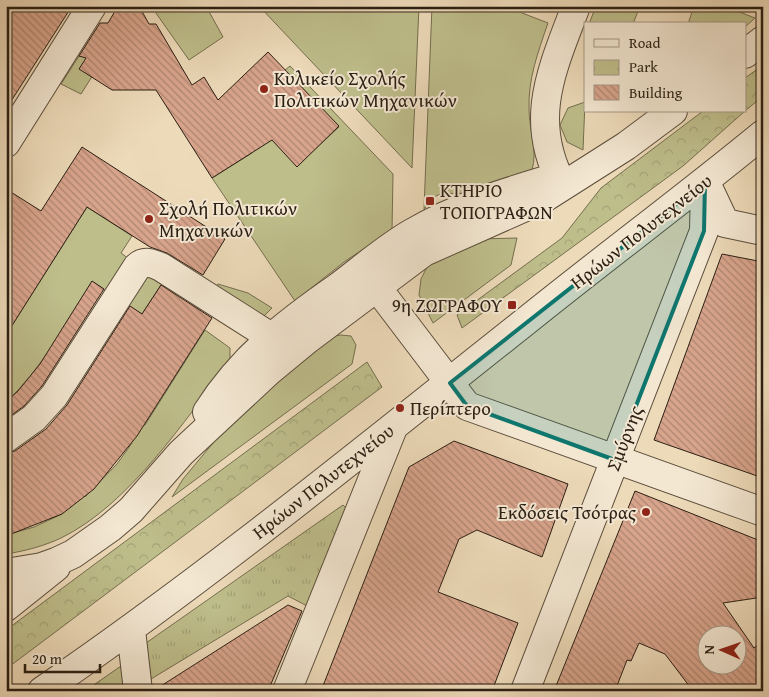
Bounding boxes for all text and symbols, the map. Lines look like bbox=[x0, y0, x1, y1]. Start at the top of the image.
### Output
legend bbox=[584, 22, 746, 112]
text: Road bbox=[629, 32, 660, 53]
text: Park bbox=[629, 56, 658, 77]
place label: Κυλικείο Σχολής Πολιτικών Μηχανικών bbox=[274, 64, 457, 114]
text: Building bbox=[629, 82, 683, 103]
marker: Κυλικείο Σχολής Πολιτικών Μηχανικών bbox=[258, 83, 270, 95]
street label: Ηρώων Πολυτεχνείου bbox=[564, 167, 718, 295]
place label: ΚΤΗΡΙΟ ΤΟΠΟΓΡΑΦΩΝ bbox=[440, 176, 553, 226]
place label: Σχολή Πολιτικών Μηχανικών bbox=[159, 194, 298, 244]
marker: ΚΤΗΡΙΟ ΤΟΠΟΓΡΑΦΩΝ bbox=[424, 195, 436, 207]
marker: Σχολή Πολιτικών Μηχανικών bbox=[143, 213, 155, 225]
place label: 9η ΖΩΓΡΑΦΟΥ bbox=[392, 291, 503, 319]
marker: 9η ΖΩΓΡΑΦΟΥ bbox=[506, 299, 518, 311]
place label: Περίπτερο bbox=[410, 394, 491, 422]
street label: Σμύρνης bbox=[599, 401, 649, 475]
marker: Περίπτερο bbox=[394, 402, 406, 414]
street label: Ηρώων Πολυτεχνείου bbox=[246, 417, 400, 545]
place label: Εκδόσεις Τσότρας bbox=[498, 498, 636, 526]
marker: Εκδόσεις Τσότρας bbox=[640, 506, 652, 518]
north arrow bbox=[696, 624, 746, 674]
scale bar bbox=[25, 642, 100, 674]
text: N bbox=[699, 644, 719, 655]
text: 20 m bbox=[32, 648, 63, 669]

